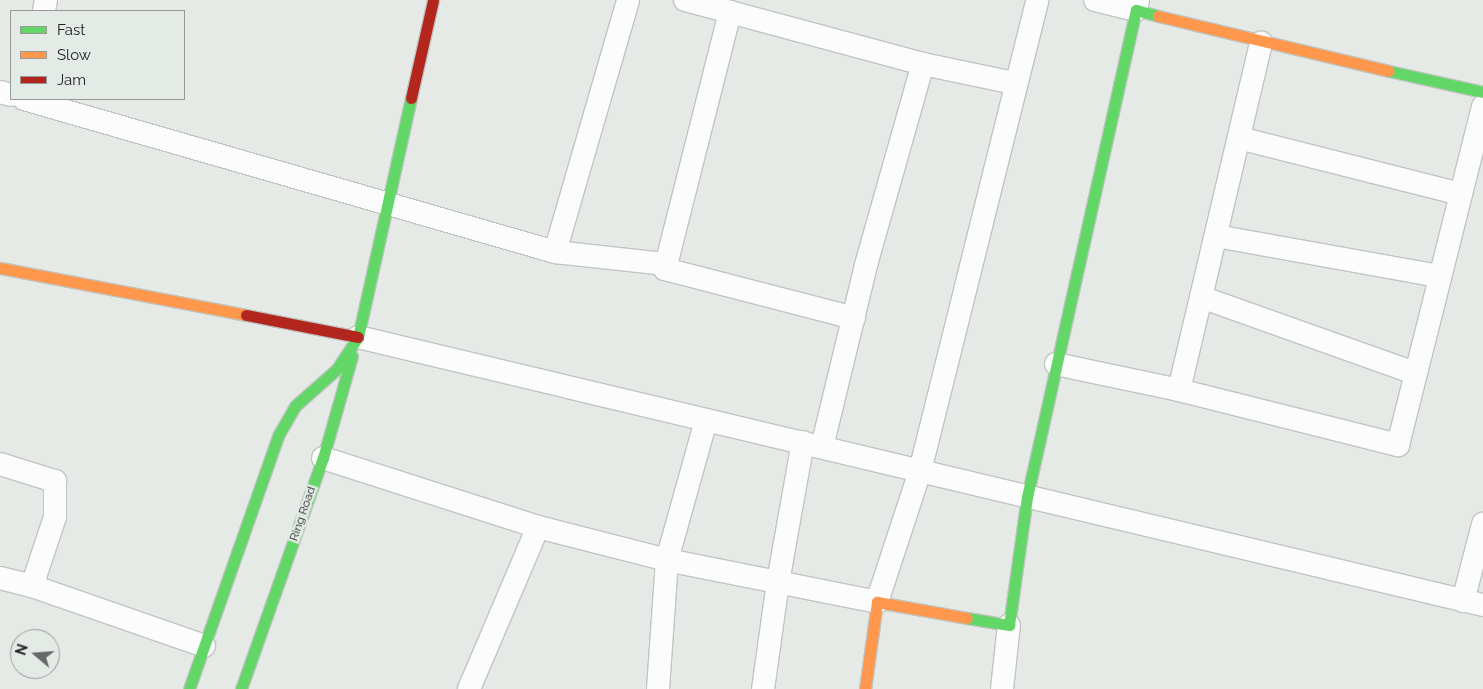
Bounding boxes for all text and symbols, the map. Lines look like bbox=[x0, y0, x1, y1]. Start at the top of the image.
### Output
legend bbox=[10, 10, 185, 100]
text: Fast bbox=[57, 21, 85, 39]
text: Slow bbox=[57, 46, 91, 64]
text: Jam bbox=[57, 71, 86, 89]
street label: Ring Road bbox=[287, 485, 319, 543]
north arrow bbox=[10, 629, 60, 679]
text: N bbox=[12, 642, 31, 657]

